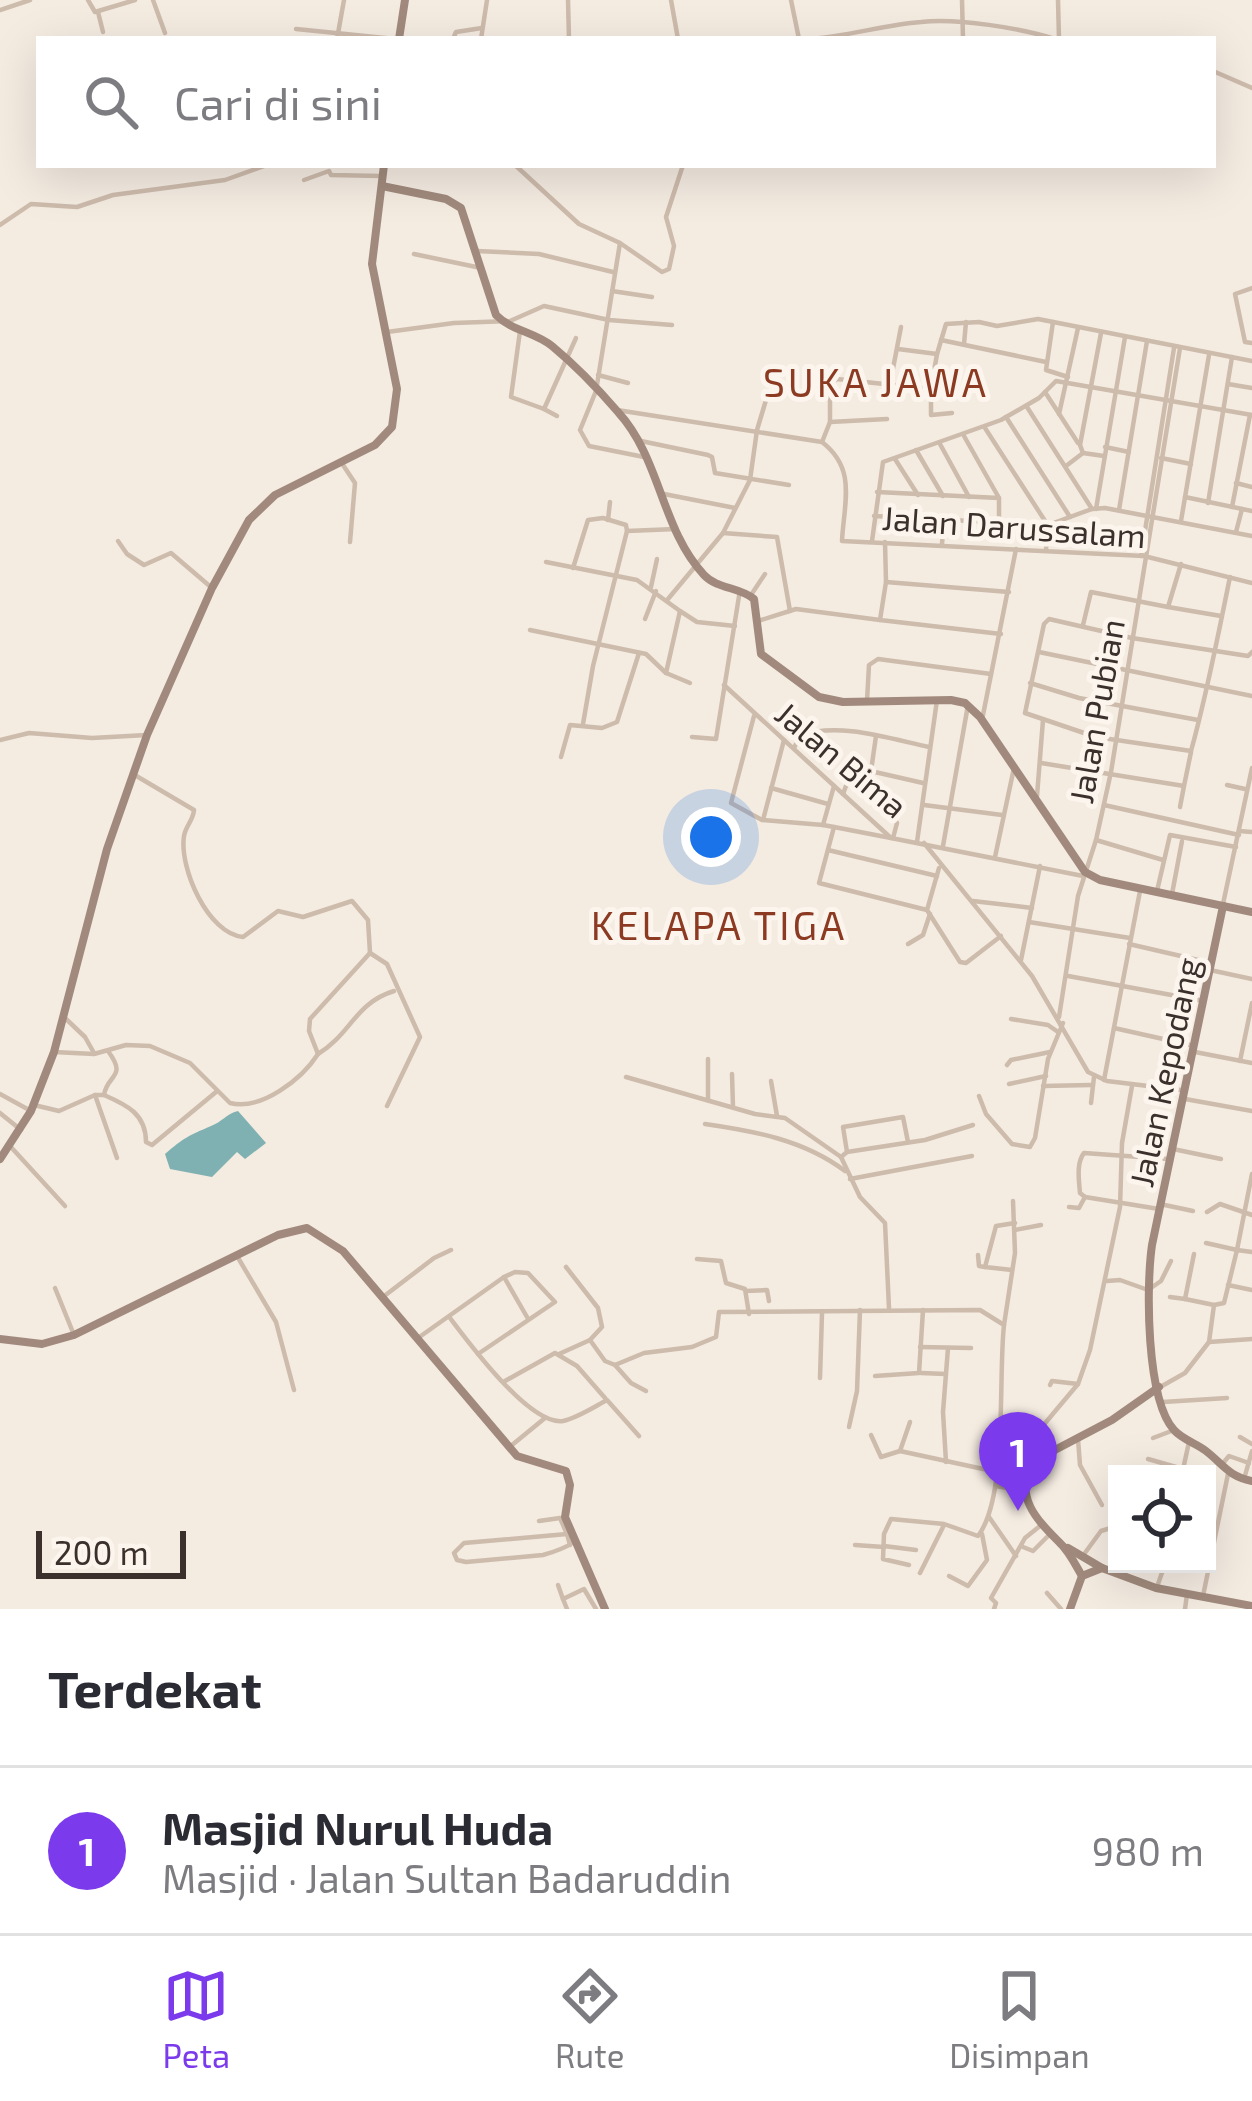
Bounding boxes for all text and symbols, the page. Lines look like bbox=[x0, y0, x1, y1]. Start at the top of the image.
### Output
search box bbox=[36, 36, 1216, 168]
icon: search bbox=[78, 69, 144, 135]
text: Cari di sini bbox=[174, 75, 382, 129]
district label: SUKA JAWA bbox=[763, 358, 989, 405]
street label: Jalan Darussalam bbox=[881, 497, 1147, 555]
street label: Jalan Pubian bbox=[1060, 616, 1132, 806]
street label: Jalan Bima bbox=[768, 692, 916, 826]
your location bbox=[681, 807, 741, 867]
district label: KELAPA TIGA bbox=[591, 901, 847, 948]
street label: Jalan Kepodang bbox=[1120, 954, 1208, 1190]
pin: 1 bbox=[979, 1412, 1057, 1511]
map controls bbox=[1108, 1465, 1216, 1573]
button: locate bbox=[1108, 1465, 1216, 1573]
scale bar bbox=[36, 1525, 186, 1578]
text: 200 m bbox=[54, 1532, 149, 1572]
text: Terdekat bbox=[48, 1657, 262, 1718]
text: Masjid Nurul Huda bbox=[162, 1800, 553, 1854]
text: 1 bbox=[79, 1827, 95, 1874]
text: 980 m bbox=[1092, 1827, 1204, 1874]
text: Masjid · Jalan Sultan Badaruddin bbox=[162, 1854, 731, 1901]
tab: Peta bbox=[162, 1963, 230, 2075]
tab: Rute bbox=[555, 1963, 624, 2075]
tab: Disimpan bbox=[949, 1963, 1090, 2075]

